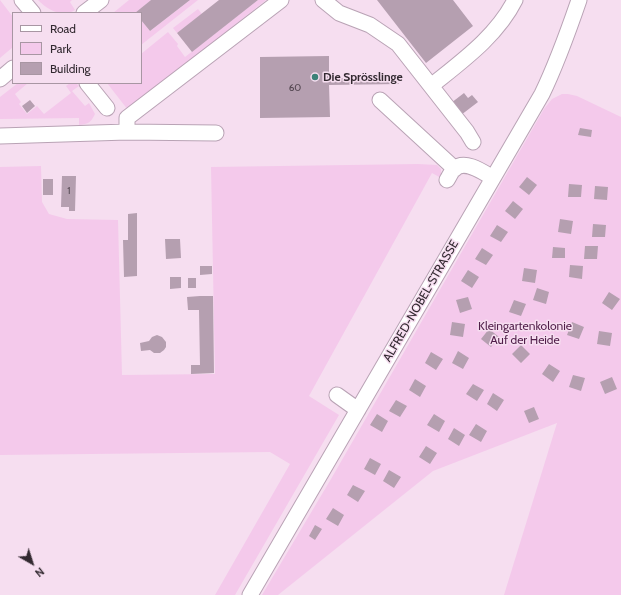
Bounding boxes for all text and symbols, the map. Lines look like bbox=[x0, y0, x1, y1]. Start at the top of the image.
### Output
legend bbox=[12, 12, 142, 84]
text: Road bbox=[50, 21, 76, 36]
text: Park bbox=[50, 41, 72, 56]
text: Building bbox=[50, 61, 91, 76]
place label: Die Sprösslinge bbox=[323, 70, 403, 84]
marker: Die Sprösslinge bbox=[310, 72, 320, 82]
house number: 60 bbox=[289, 82, 301, 94]
house number: 1 bbox=[67, 185, 71, 197]
street label: ALFRED-NOBEL-STRASSE bbox=[380, 238, 462, 364]
park label: Kleingartenkolonie Auf der Heide bbox=[478, 319, 572, 347]
north arrow bbox=[12, 543, 52, 583]
text: N bbox=[32, 564, 47, 580]

